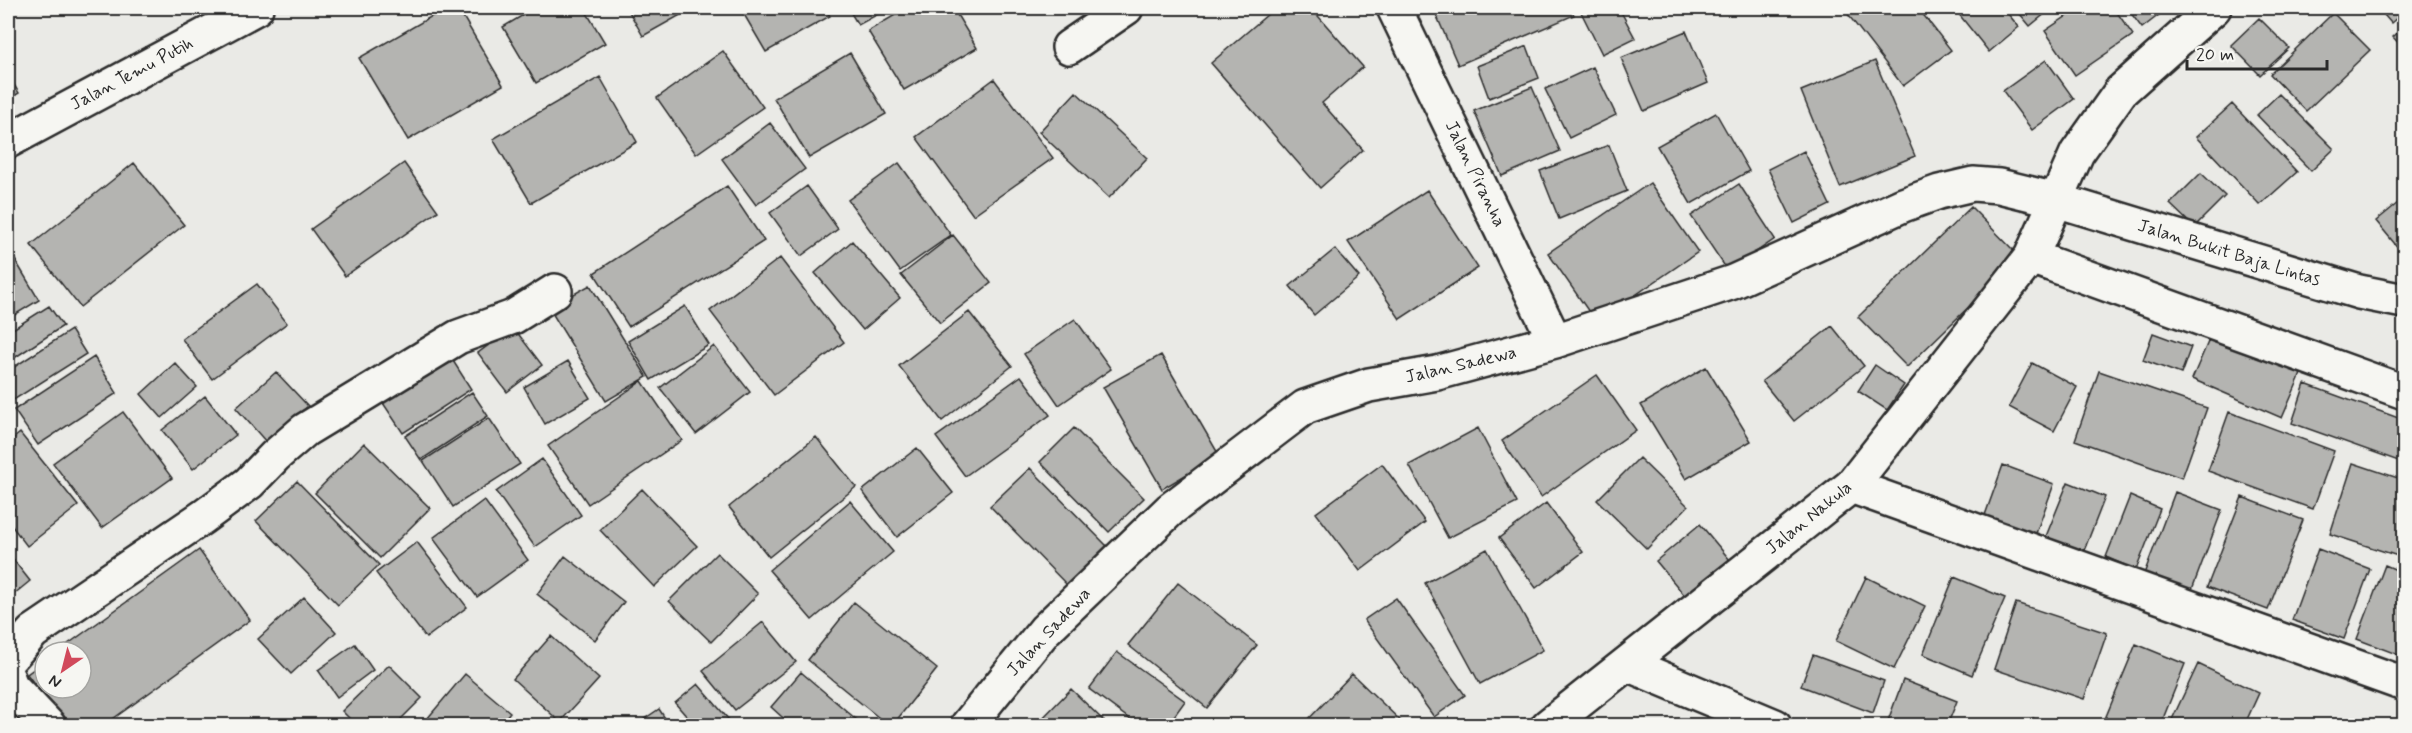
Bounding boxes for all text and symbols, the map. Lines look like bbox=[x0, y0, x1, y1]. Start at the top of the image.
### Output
street label: Jalan Temu Putih bbox=[66, 31, 198, 117]
scale bar bbox=[2187, 33, 2326, 71]
text: 20 m bbox=[2196, 43, 2234, 67]
street label: Jalan Piranha bbox=[1439, 117, 1511, 231]
street label: Jalan Bukit Baja Lintas bbox=[2135, 214, 2323, 292]
street label: Jalan Sadewa bbox=[1403, 341, 1519, 389]
street label: Jalan Nakula bbox=[1761, 476, 1857, 560]
street label: Jalan Sadewa bbox=[1002, 582, 1096, 682]
north arrow bbox=[33, 640, 93, 700]
text: N bbox=[45, 669, 66, 693]

